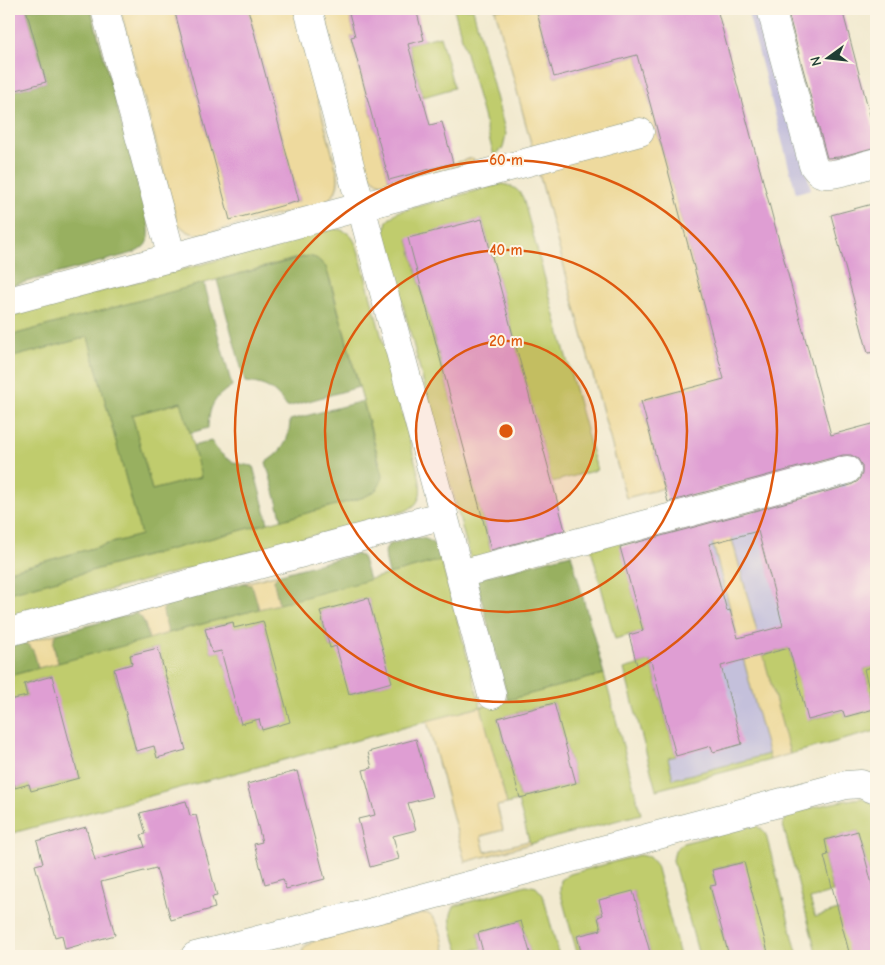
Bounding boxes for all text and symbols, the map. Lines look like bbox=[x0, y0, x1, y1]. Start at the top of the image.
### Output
north arrow bbox=[802, 32, 852, 82]
text: N bbox=[807, 55, 825, 68]
text: 60 m bbox=[489, 151, 523, 169]
text: 40 m bbox=[490, 241, 523, 259]
text: 20 m bbox=[489, 332, 523, 350]
centre of rings bbox=[497, 422, 515, 440]

